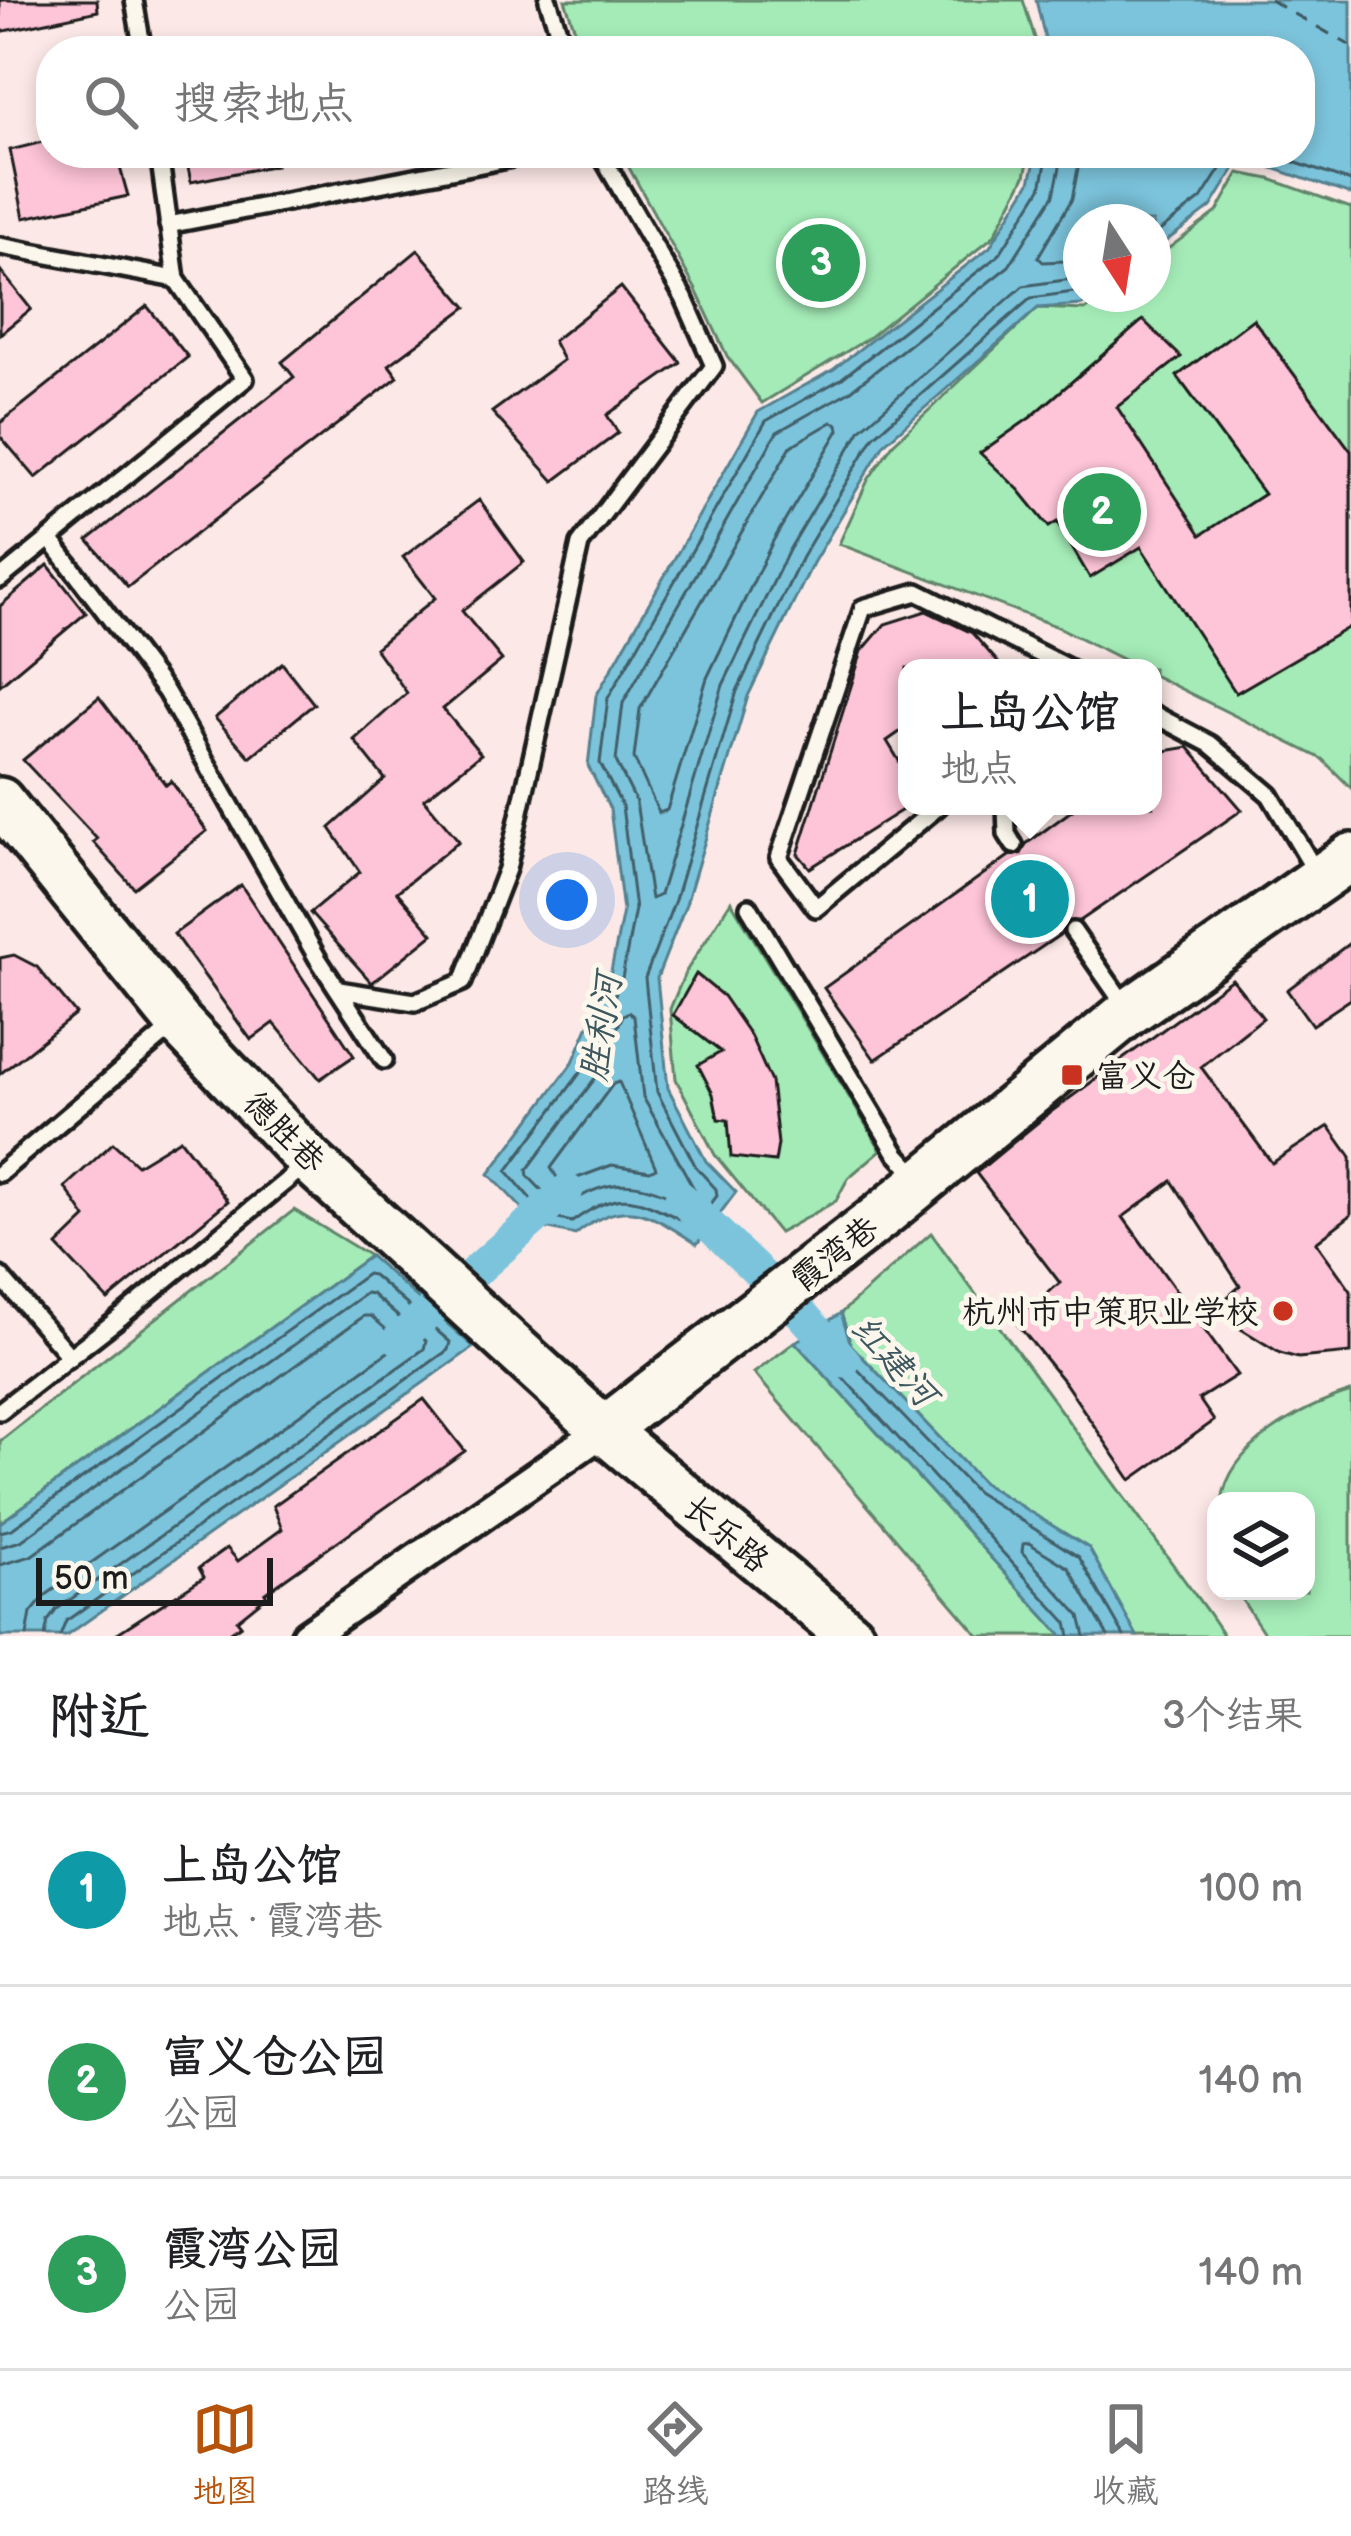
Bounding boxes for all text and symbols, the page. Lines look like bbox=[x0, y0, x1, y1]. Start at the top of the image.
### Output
search box bbox=[36, 36, 1315, 168]
icon: search bbox=[78, 69, 144, 135]
text: 搜索地点 bbox=[174, 77, 354, 132]
north arrow bbox=[1063, 204, 1171, 312]
pin: 3 bbox=[782, 218, 860, 308]
pin: 2 bbox=[1063, 467, 1141, 557]
popup bbox=[898, 659, 1162, 815]
text: 上岛公馆 bbox=[940, 686, 1120, 741]
text: 地点 bbox=[940, 746, 1018, 793]
pin: 1 bbox=[991, 854, 1069, 944]
your location bbox=[537, 870, 597, 930]
water label: 胜利河 bbox=[574, 966, 632, 1084]
place label: 富义仓 bbox=[1096, 1057, 1195, 1097]
marker: 富义仓 bbox=[1059, 1062, 1085, 1088]
street label: 德胜巷 bbox=[234, 1083, 333, 1182]
street label: 霞湾巷 bbox=[784, 1208, 887, 1301]
place label: 杭州市中策职业学校 bbox=[962, 1293, 1259, 1333]
marker: 杭州市中策职业学校 bbox=[1270, 1298, 1296, 1324]
water label: 红建河 bbox=[841, 1307, 949, 1420]
street label: 长乐路 bbox=[675, 1487, 776, 1582]
map controls bbox=[1207, 1492, 1315, 1600]
button: layers bbox=[1207, 1492, 1315, 1600]
scale bar bbox=[36, 1552, 273, 1605]
text: 50 m bbox=[54, 1559, 129, 1599]
text: 附近 bbox=[48, 1687, 150, 1748]
text: 3个结果 bbox=[1162, 1693, 1303, 1740]
text: 上岛公馆 bbox=[162, 1839, 342, 1894]
text: 1 bbox=[79, 1866, 95, 1913]
text: 100 m bbox=[1199, 1866, 1303, 1913]
text: 地点 · 霞湾巷 bbox=[162, 1899, 382, 1946]
text: 富义仓公园 bbox=[162, 2031, 387, 2086]
text: 2 bbox=[75, 2058, 99, 2105]
text: 140 m bbox=[1198, 2058, 1303, 2105]
text: 公园 bbox=[162, 2091, 240, 2138]
text: 霞湾公园 bbox=[162, 2223, 342, 2278]
text: 3 bbox=[76, 2250, 98, 2297]
text: 140 m bbox=[1198, 2250, 1303, 2297]
text: 公园 bbox=[162, 2283, 240, 2330]
tab: 地图 bbox=[192, 2396, 258, 2512]
tab: 路线 bbox=[642, 2396, 708, 2512]
tab: 收藏 bbox=[1093, 2396, 1159, 2512]

